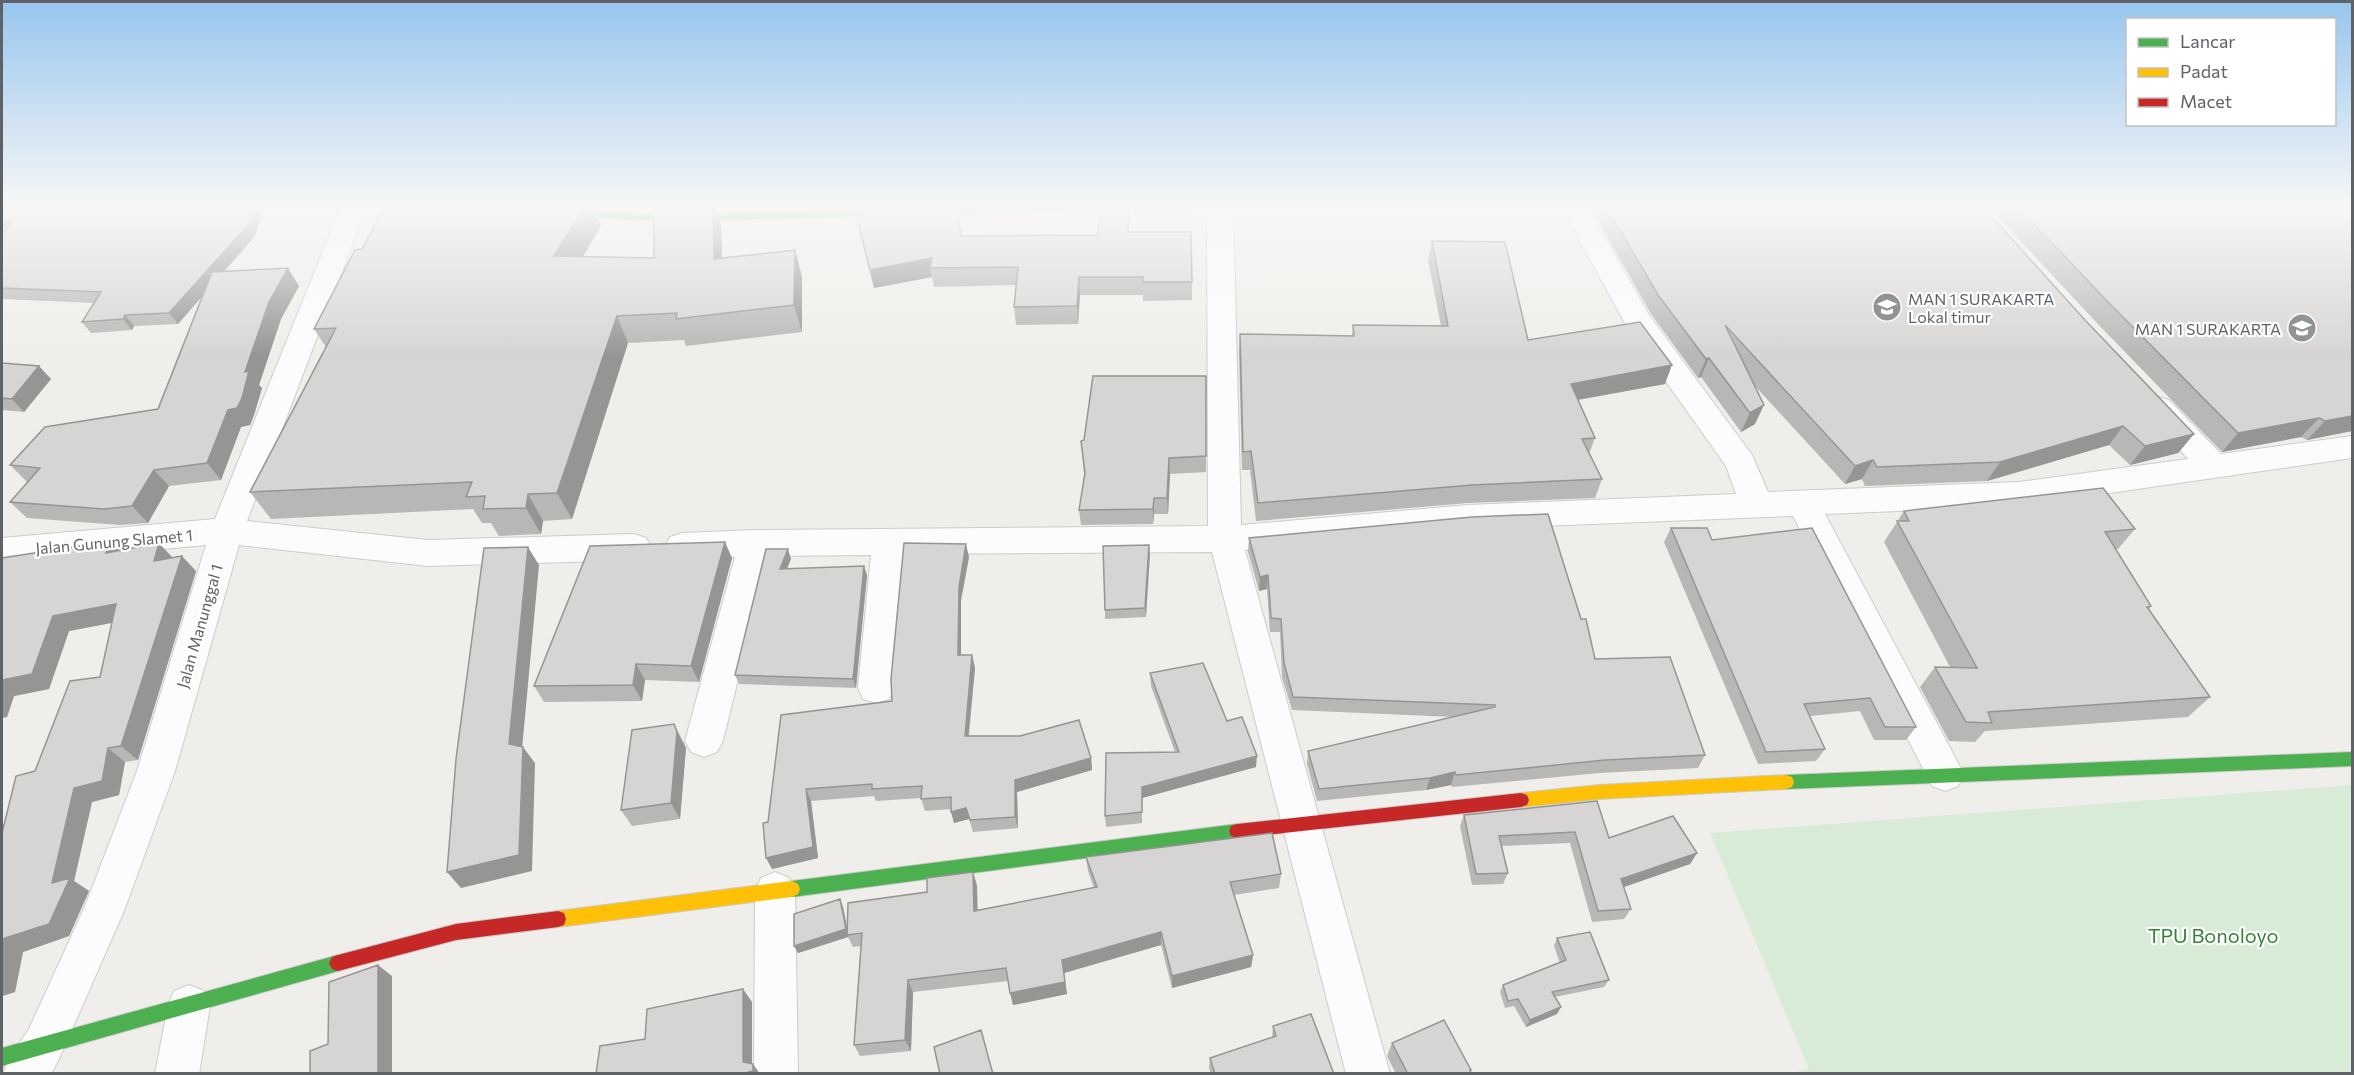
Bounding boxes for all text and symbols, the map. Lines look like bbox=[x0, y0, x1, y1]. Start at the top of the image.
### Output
legend bbox=[2126, 18, 2336, 126]
text: Lancar bbox=[2180, 30, 2236, 52]
text: Padat bbox=[2180, 60, 2228, 82]
text: Macet bbox=[2180, 90, 2232, 112]
place label: MAN 1 SURAKARTA Lokal timur bbox=[1908, 289, 2054, 326]
school or university icon: MAN 1 SURAKARTA Lokal timur bbox=[1871, 291, 1903, 323]
school or university icon: MAN 1 SURAKARTA bbox=[2286, 312, 2318, 344]
place label: MAN 1 SURAKARTA bbox=[2135, 319, 2281, 338]
street label: Jalan Gunung Slamet 1 bbox=[35, 525, 193, 557]
street label: Jalan Manunggal 1 bbox=[172, 562, 226, 690]
park label: TPU Bonoloyo bbox=[2148, 923, 2278, 947]

